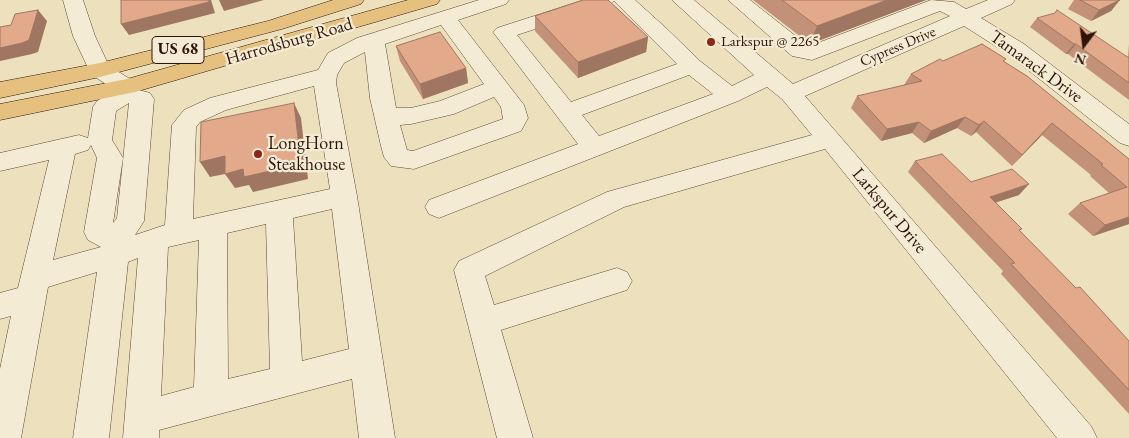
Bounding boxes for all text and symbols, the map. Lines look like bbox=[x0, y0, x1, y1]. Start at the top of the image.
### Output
street label: Harrodsburg Road bbox=[223, 13, 355, 71]
north arrow bbox=[1059, 20, 1109, 70]
street label: Cypress Drive bbox=[857, 23, 939, 71]
street label: Tamarack Drive bbox=[985, 26, 1087, 108]
place label: Larkspur @ 2265 bbox=[721, 33, 819, 51]
road number: US 68 bbox=[152, 36, 204, 64]
marker: Larkspur @ 2265 bbox=[705, 36, 717, 48]
text: N bbox=[1072, 49, 1088, 70]
place label: LongHorn Steakhouse bbox=[268, 133, 345, 176]
marker: LongHorn Steakhouse bbox=[252, 148, 264, 160]
street label: Larkspur Drive bbox=[847, 164, 931, 258]

